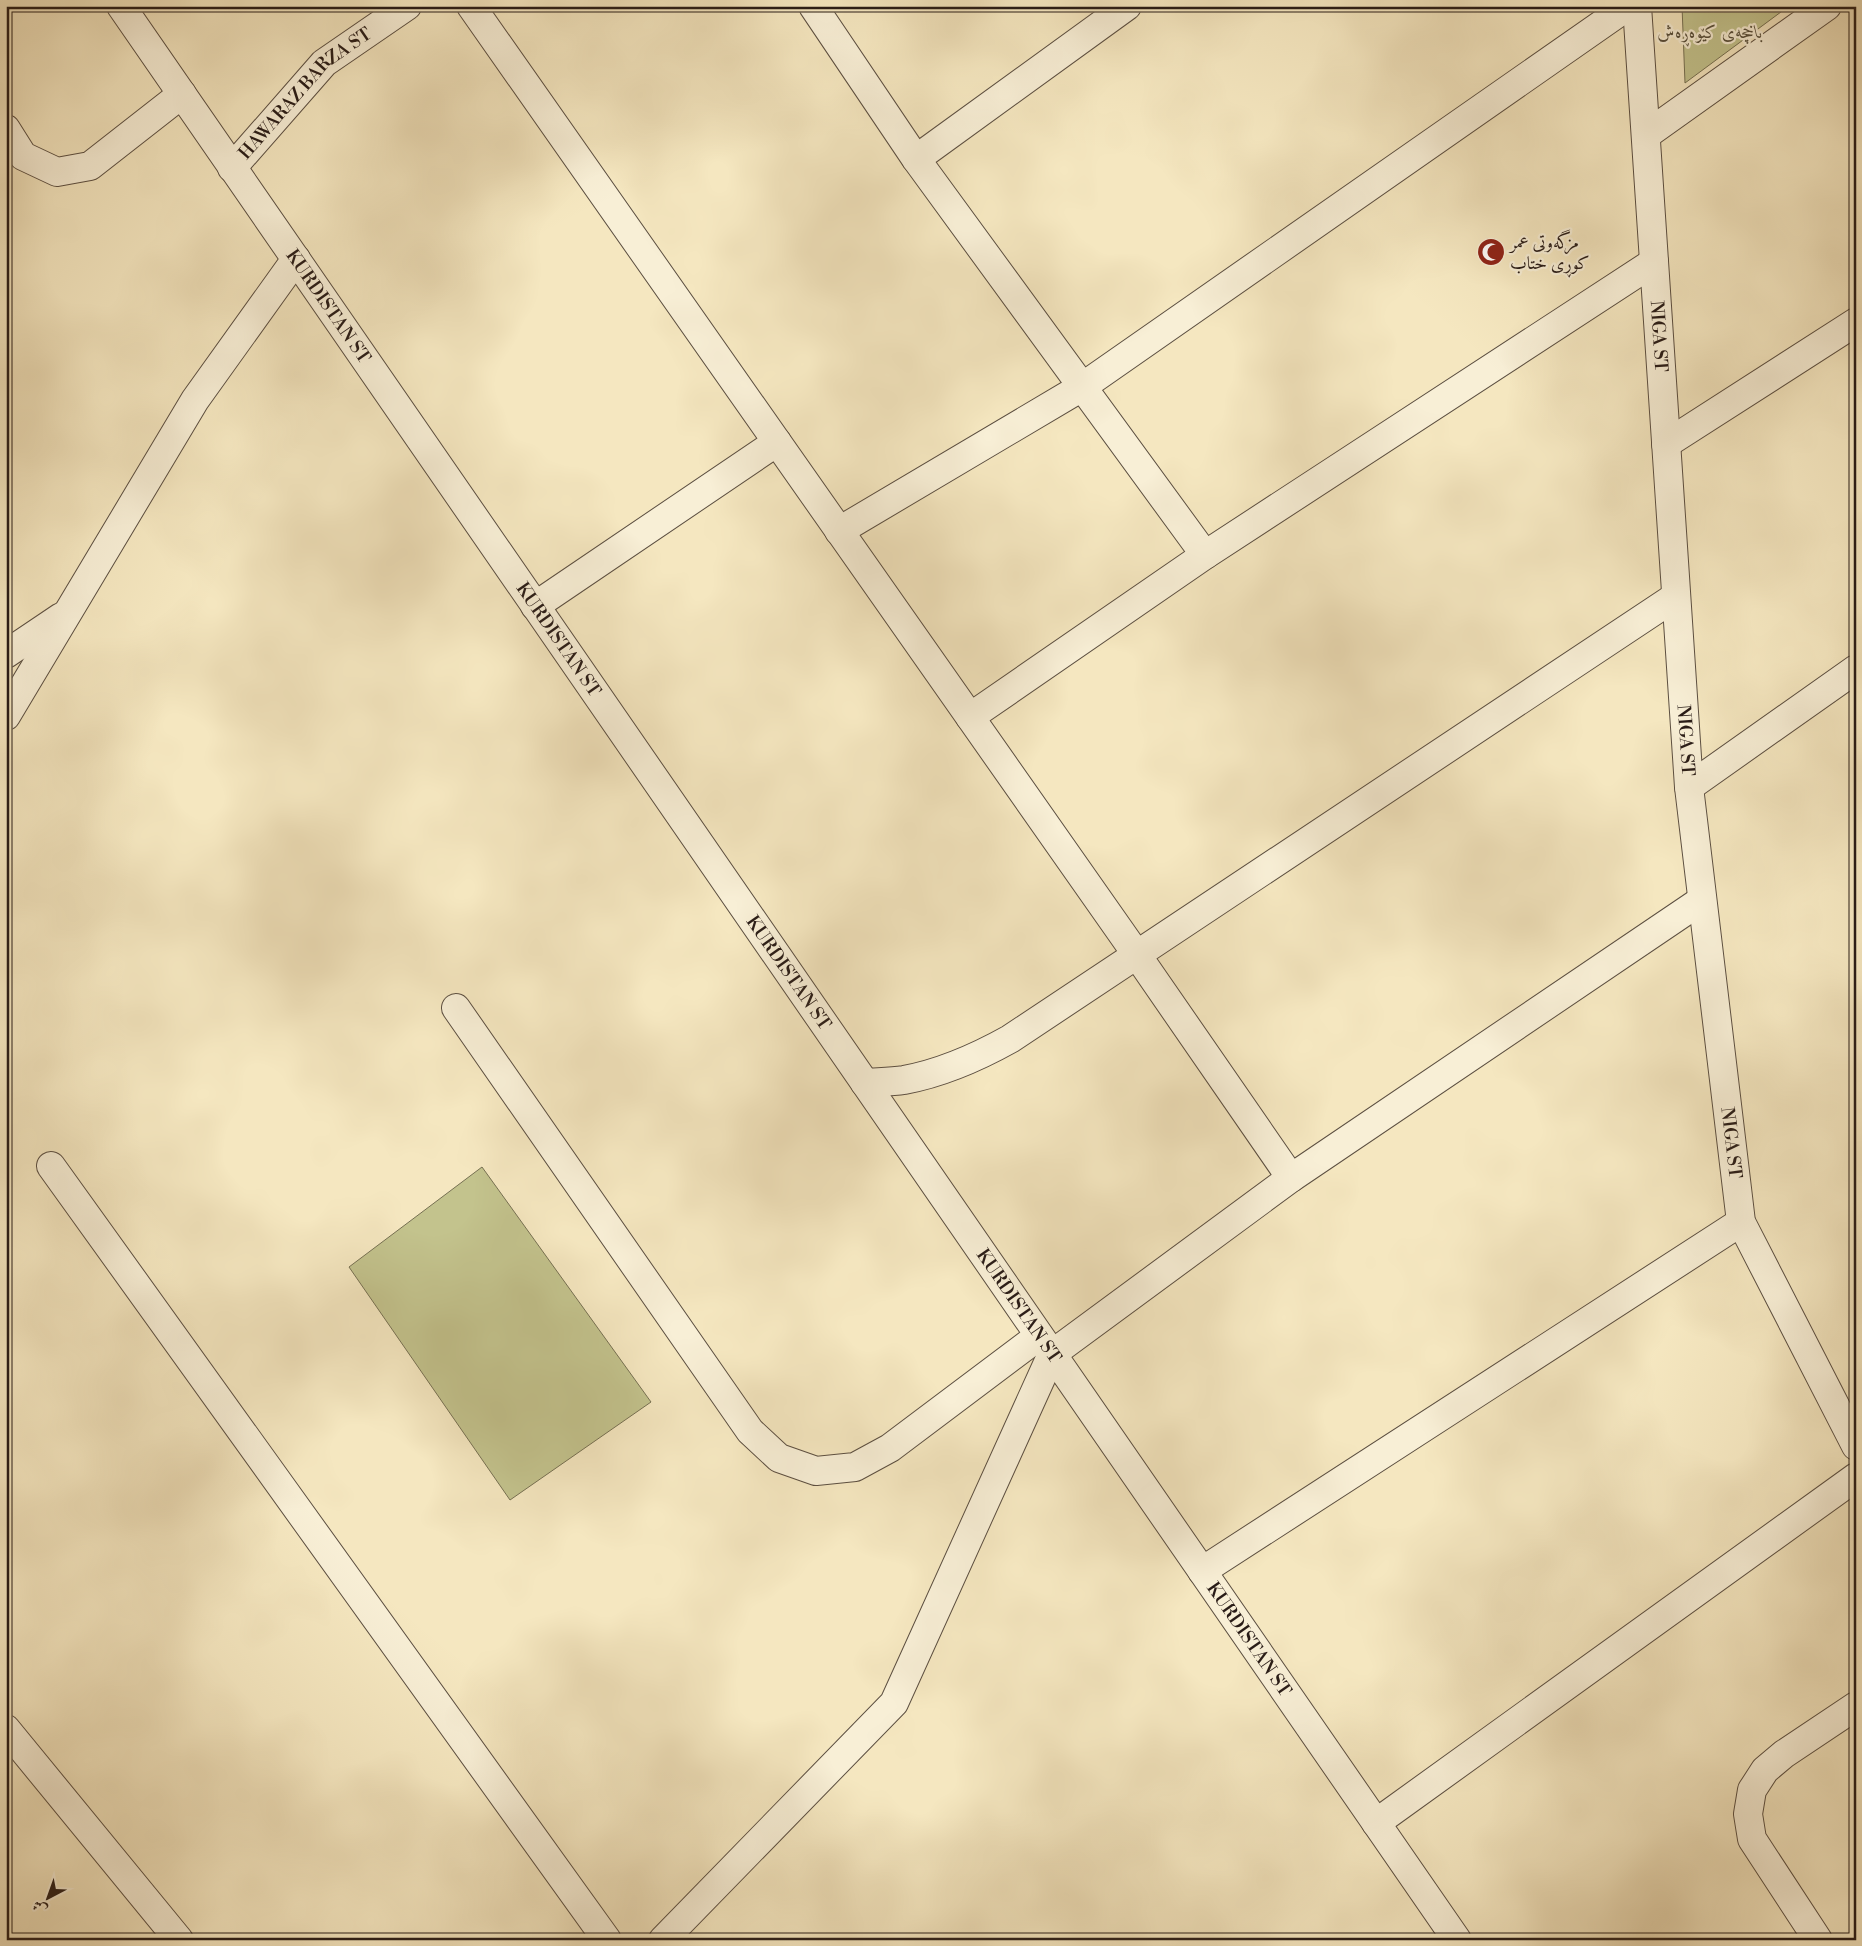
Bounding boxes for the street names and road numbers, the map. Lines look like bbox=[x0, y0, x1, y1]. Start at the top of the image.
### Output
street label: HAWARAZ BARZA ST bbox=[233, 22, 376, 164]
street label: KURDISTAN ST bbox=[281, 245, 376, 368]
street label: NIGA ST bbox=[1645, 300, 1673, 373]
street label: KURDISTAN ST bbox=[511, 578, 606, 701]
street label: NIGA ST bbox=[1672, 704, 1700, 777]
street label: KURDISTAN ST bbox=[741, 911, 837, 1035]
street label: NIGA ST bbox=[1716, 1106, 1747, 1180]
street label: KURDISTAN ST bbox=[972, 1244, 1067, 1368]
street label: KURDISTAN ST bbox=[1202, 1578, 1297, 1701]

